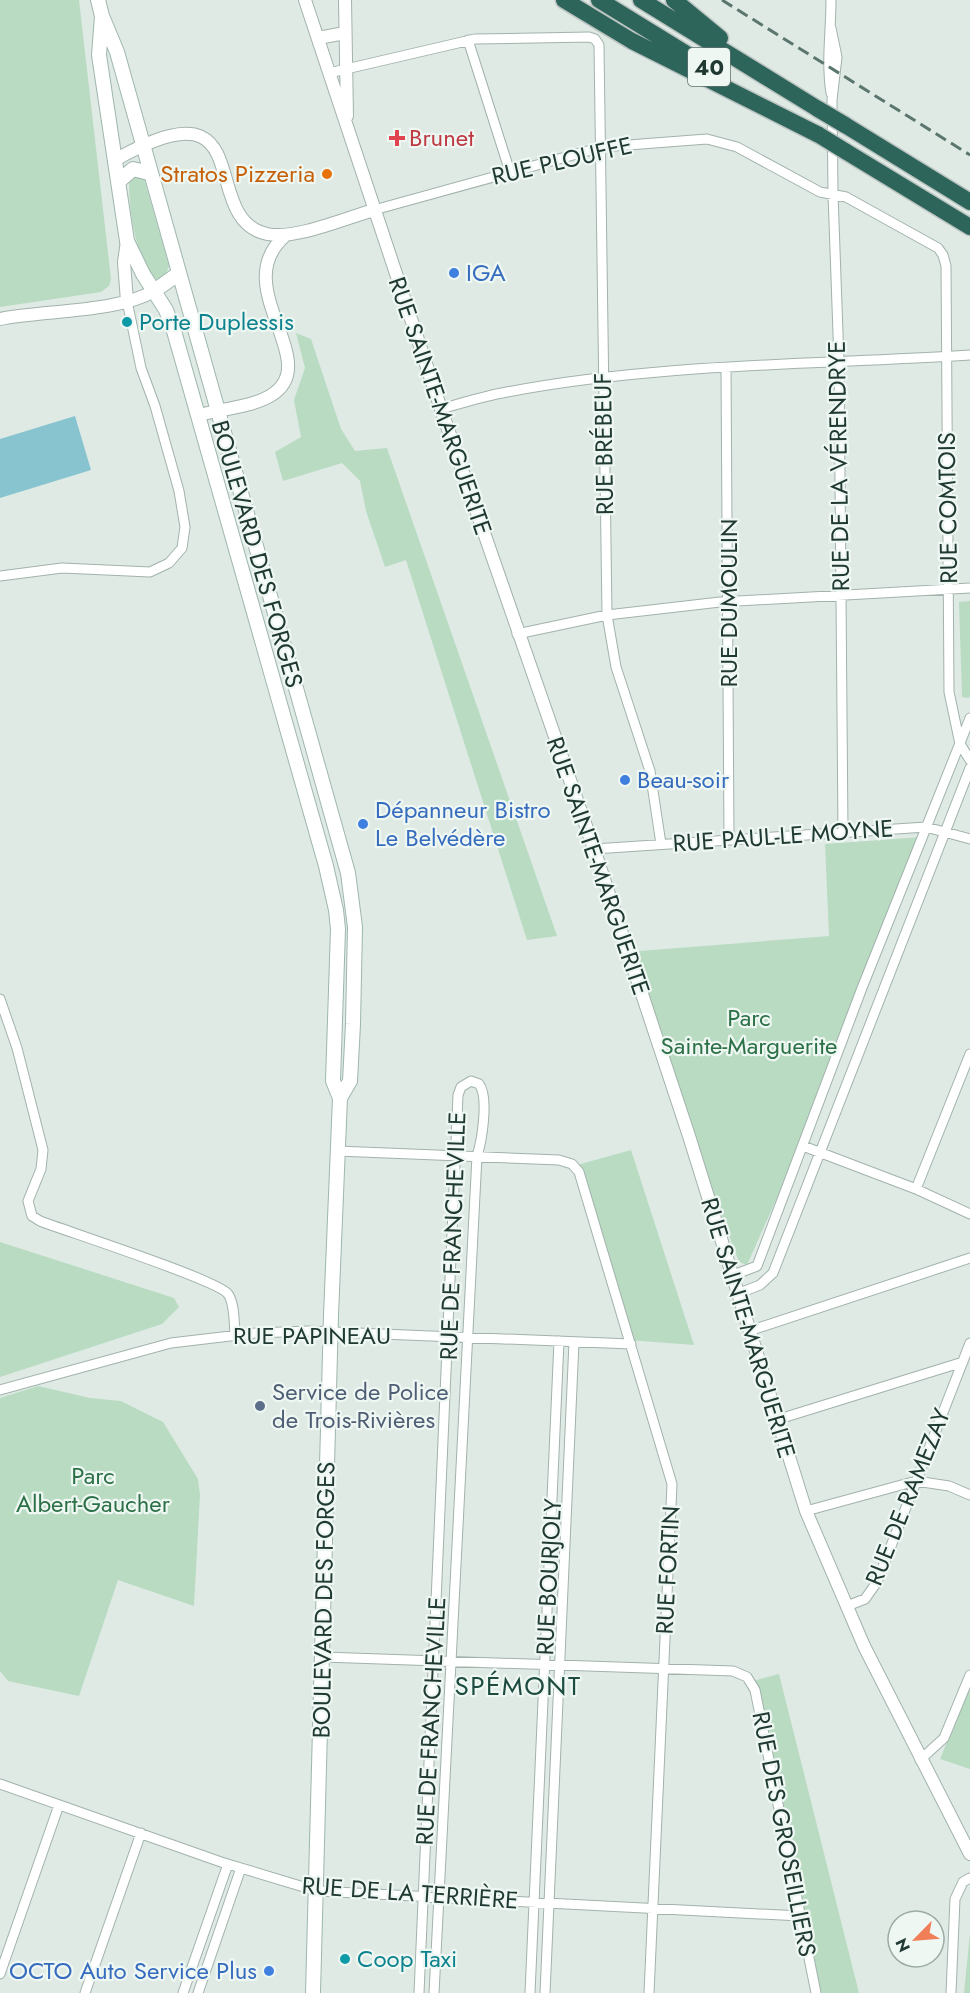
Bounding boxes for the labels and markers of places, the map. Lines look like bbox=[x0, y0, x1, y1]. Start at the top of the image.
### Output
place label: Brunet bbox=[409, 120, 474, 155]
marker: Brunet bbox=[390, 131, 404, 145]
place label: Stratos Pizzeria bbox=[160, 156, 315, 191]
marker: Stratos Pizzeria bbox=[320, 167, 334, 181]
place label: IGA bbox=[466, 255, 506, 290]
marker: IGA bbox=[447, 266, 461, 280]
place label: Porte Duplessis bbox=[139, 304, 294, 339]
marker: Porte Duplessis bbox=[120, 315, 134, 329]
place label: Beau-soir bbox=[637, 762, 730, 797]
marker: Beau-soir bbox=[618, 773, 632, 787]
place label: Dépanneur Bistro Le Belvédère bbox=[375, 792, 551, 855]
marker: Dépanneur Bistro Le Belvédère bbox=[356, 817, 370, 831]
place label: Service de Police de Trois-Rivières bbox=[272, 1374, 449, 1437]
marker: Service de Police de Trois-Rivières bbox=[253, 1399, 267, 1413]
place label: Coop Taxi bbox=[357, 1941, 457, 1976]
marker: Coop Taxi bbox=[338, 1952, 352, 1966]
place label: OCTO Auto Service Plus bbox=[9, 1953, 257, 1988]
marker: OCTO Auto Service Plus bbox=[262, 1964, 276, 1978]

